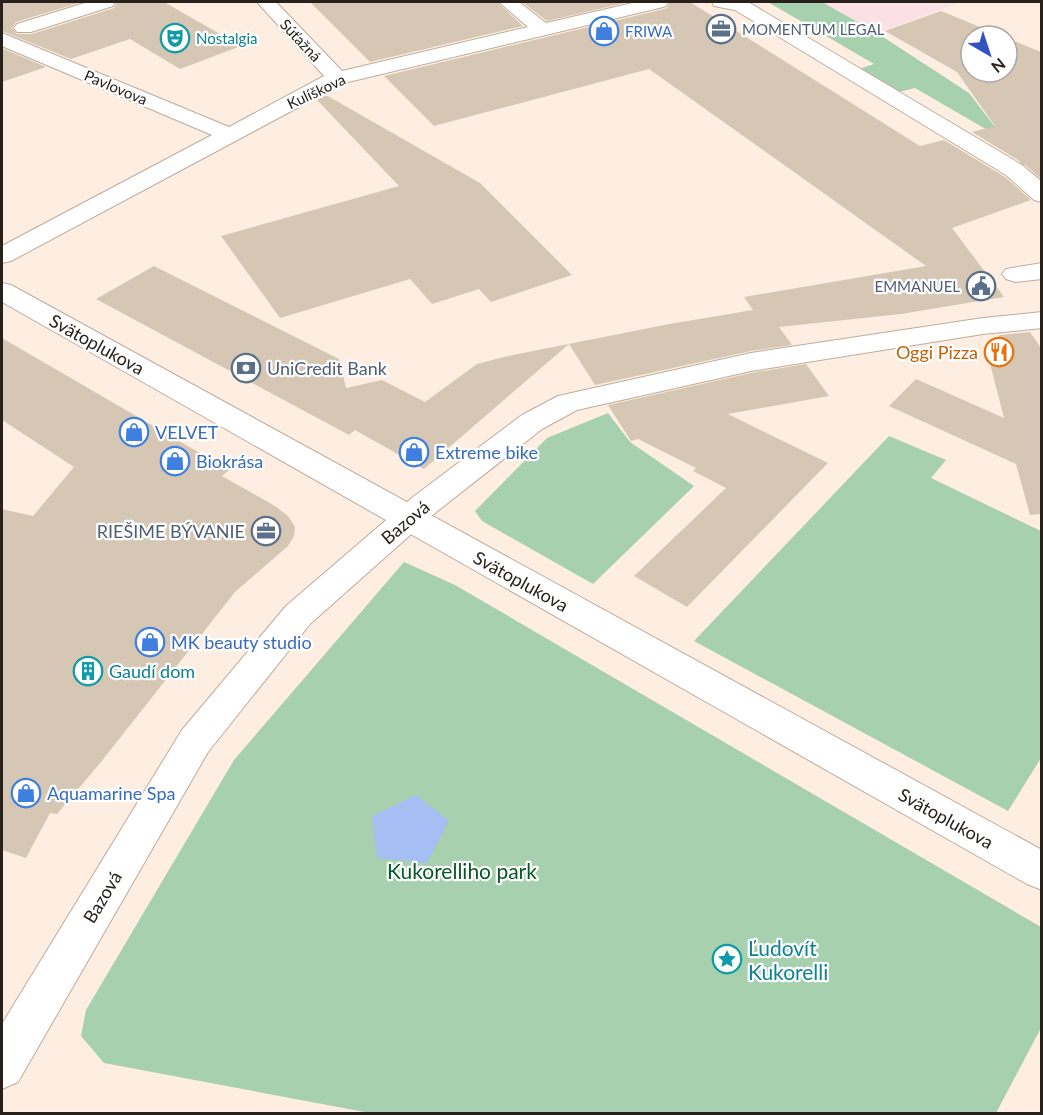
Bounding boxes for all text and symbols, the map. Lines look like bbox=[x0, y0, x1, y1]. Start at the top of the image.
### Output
office icon: MOMENTUM LEGAL bbox=[705, 13, 737, 45]
street label: Súťažná bbox=[277, 15, 325, 65]
shop icon: FRIWA bbox=[588, 15, 620, 47]
place label: MOMENTUM LEGAL bbox=[742, 20, 885, 38]
theatre icon: Nostalgia bbox=[159, 22, 191, 54]
place label: FRIWA bbox=[625, 22, 673, 40]
north arrow bbox=[959, 24, 1019, 84]
place label: Nostalgia bbox=[196, 29, 257, 47]
text: N bbox=[988, 55, 1010, 77]
street label: Pavlovova bbox=[82, 66, 150, 108]
street label: Kulíškova bbox=[284, 70, 348, 112]
public building icon: EMMANUEL bbox=[965, 270, 997, 302]
place label: EMMANUEL bbox=[874, 277, 960, 295]
street label: Svätoplukova bbox=[46, 309, 148, 379]
restaurant icon: Oggi Pizza bbox=[983, 336, 1015, 368]
place label: Oggi Pizza bbox=[896, 341, 978, 363]
bank icon: UniCredit Bank bbox=[230, 352, 262, 384]
place label: UniCredit Bank bbox=[267, 357, 388, 379]
shop icon: VELVET bbox=[118, 416, 150, 448]
place label: VELVET bbox=[155, 421, 219, 443]
shop icon: Extreme bike bbox=[398, 436, 430, 468]
place label: Extreme bike bbox=[435, 441, 538, 463]
shop icon: Biokrása bbox=[159, 445, 191, 477]
place label: Biokrása bbox=[196, 450, 263, 472]
street label: Bazová bbox=[376, 495, 434, 549]
office icon: RIEŠIME BÝVANIE bbox=[250, 515, 282, 547]
place label: RIEŠIME BÝVANIE bbox=[97, 520, 245, 542]
street label: Svätoplukova bbox=[470, 546, 572, 616]
shop icon: MK beauty studio bbox=[134, 626, 166, 658]
place label: MK beauty studio bbox=[171, 631, 312, 653]
building icon: Gaudí dom bbox=[72, 655, 104, 687]
place label: Gaudí dom bbox=[109, 660, 195, 682]
shop icon: Aquamarine Spa bbox=[10, 777, 42, 809]
place label: Aquamarine Spa bbox=[47, 782, 175, 804]
street label: Svätoplukova bbox=[895, 783, 997, 853]
park label: Kukorelliho park bbox=[387, 858, 537, 883]
street label: Bazová bbox=[78, 867, 126, 927]
place label: Ľudovít Kukorelli bbox=[748, 935, 828, 984]
place icon: Ľudovít Kukorelli bbox=[711, 943, 743, 975]

